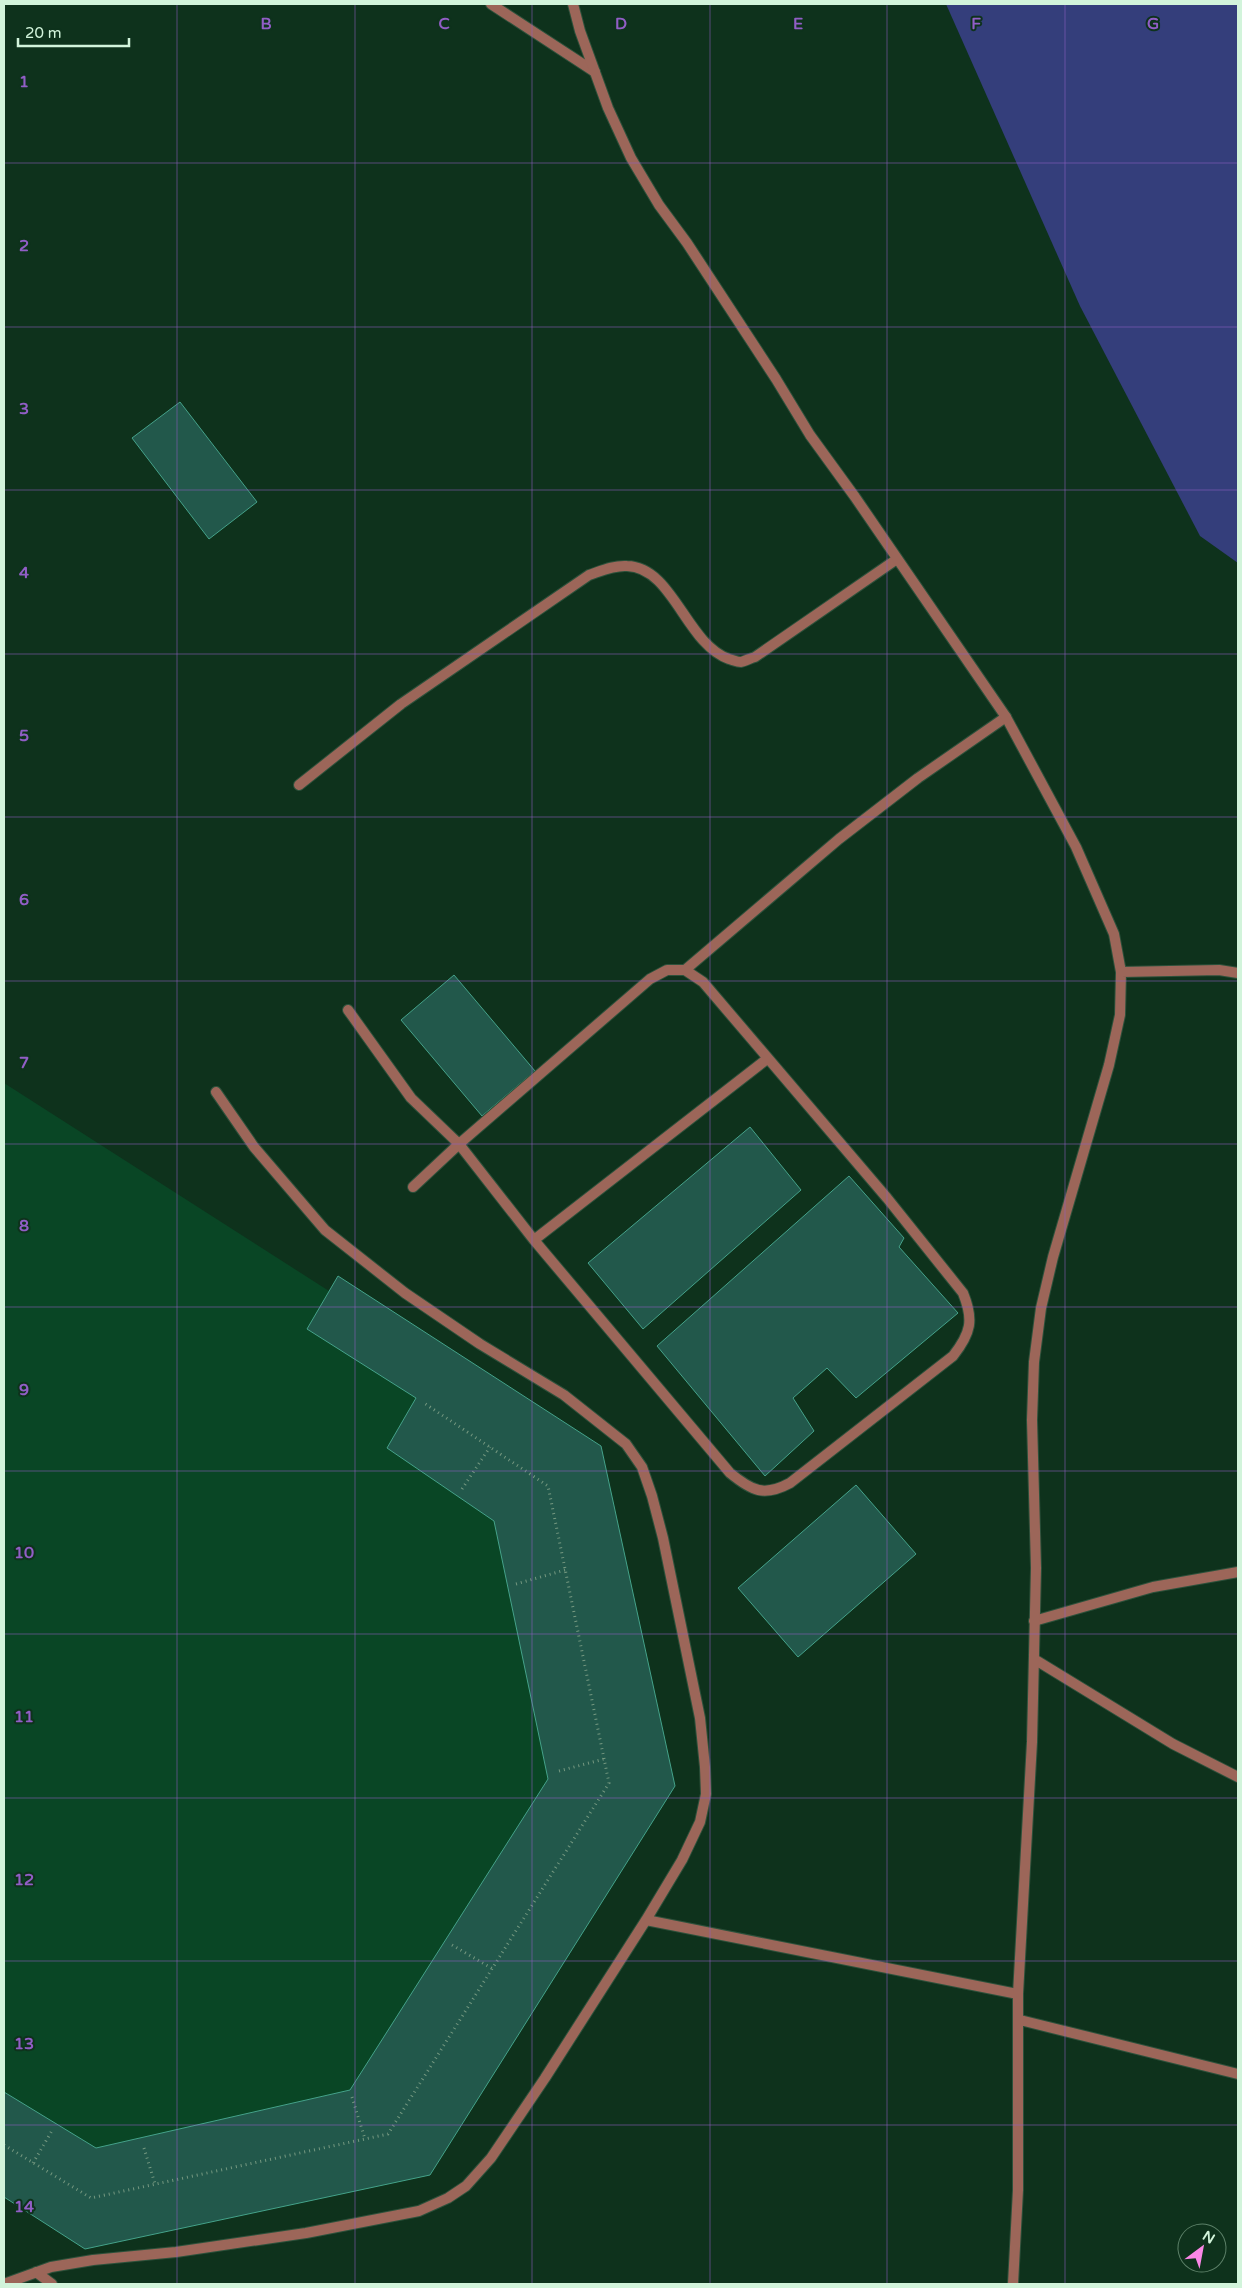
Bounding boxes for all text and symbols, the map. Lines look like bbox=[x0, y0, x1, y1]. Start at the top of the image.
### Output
text: B bbox=[260, 14, 272, 34]
text: C bbox=[438, 14, 450, 34]
text: D bbox=[615, 14, 627, 34]
text: E bbox=[793, 14, 803, 34]
text: F bbox=[971, 14, 981, 34]
text: G bbox=[1147, 14, 1159, 34]
scale bar bbox=[18, 15, 129, 47]
text: 20 m bbox=[25, 24, 62, 42]
text: 1 bbox=[19, 72, 29, 92]
text: 2 bbox=[19, 236, 29, 256]
text: 3 bbox=[19, 399, 29, 419]
text: 4 bbox=[19, 563, 29, 583]
text: 5 bbox=[19, 726, 29, 746]
text: 6 bbox=[19, 890, 29, 910]
text: 7 bbox=[19, 1053, 29, 1073]
text: 8 bbox=[19, 1216, 29, 1236]
text: 9 bbox=[19, 1380, 29, 1400]
text: 10 bbox=[14, 1543, 34, 1563]
text: 11 bbox=[14, 1707, 34, 1727]
text: 12 bbox=[14, 1870, 34, 1890]
text: 13 bbox=[14, 2034, 34, 2054]
text: 14 bbox=[14, 2197, 34, 2217]
north arrow bbox=[1177, 2223, 1227, 2273]
text: N bbox=[1199, 2227, 1218, 2248]

